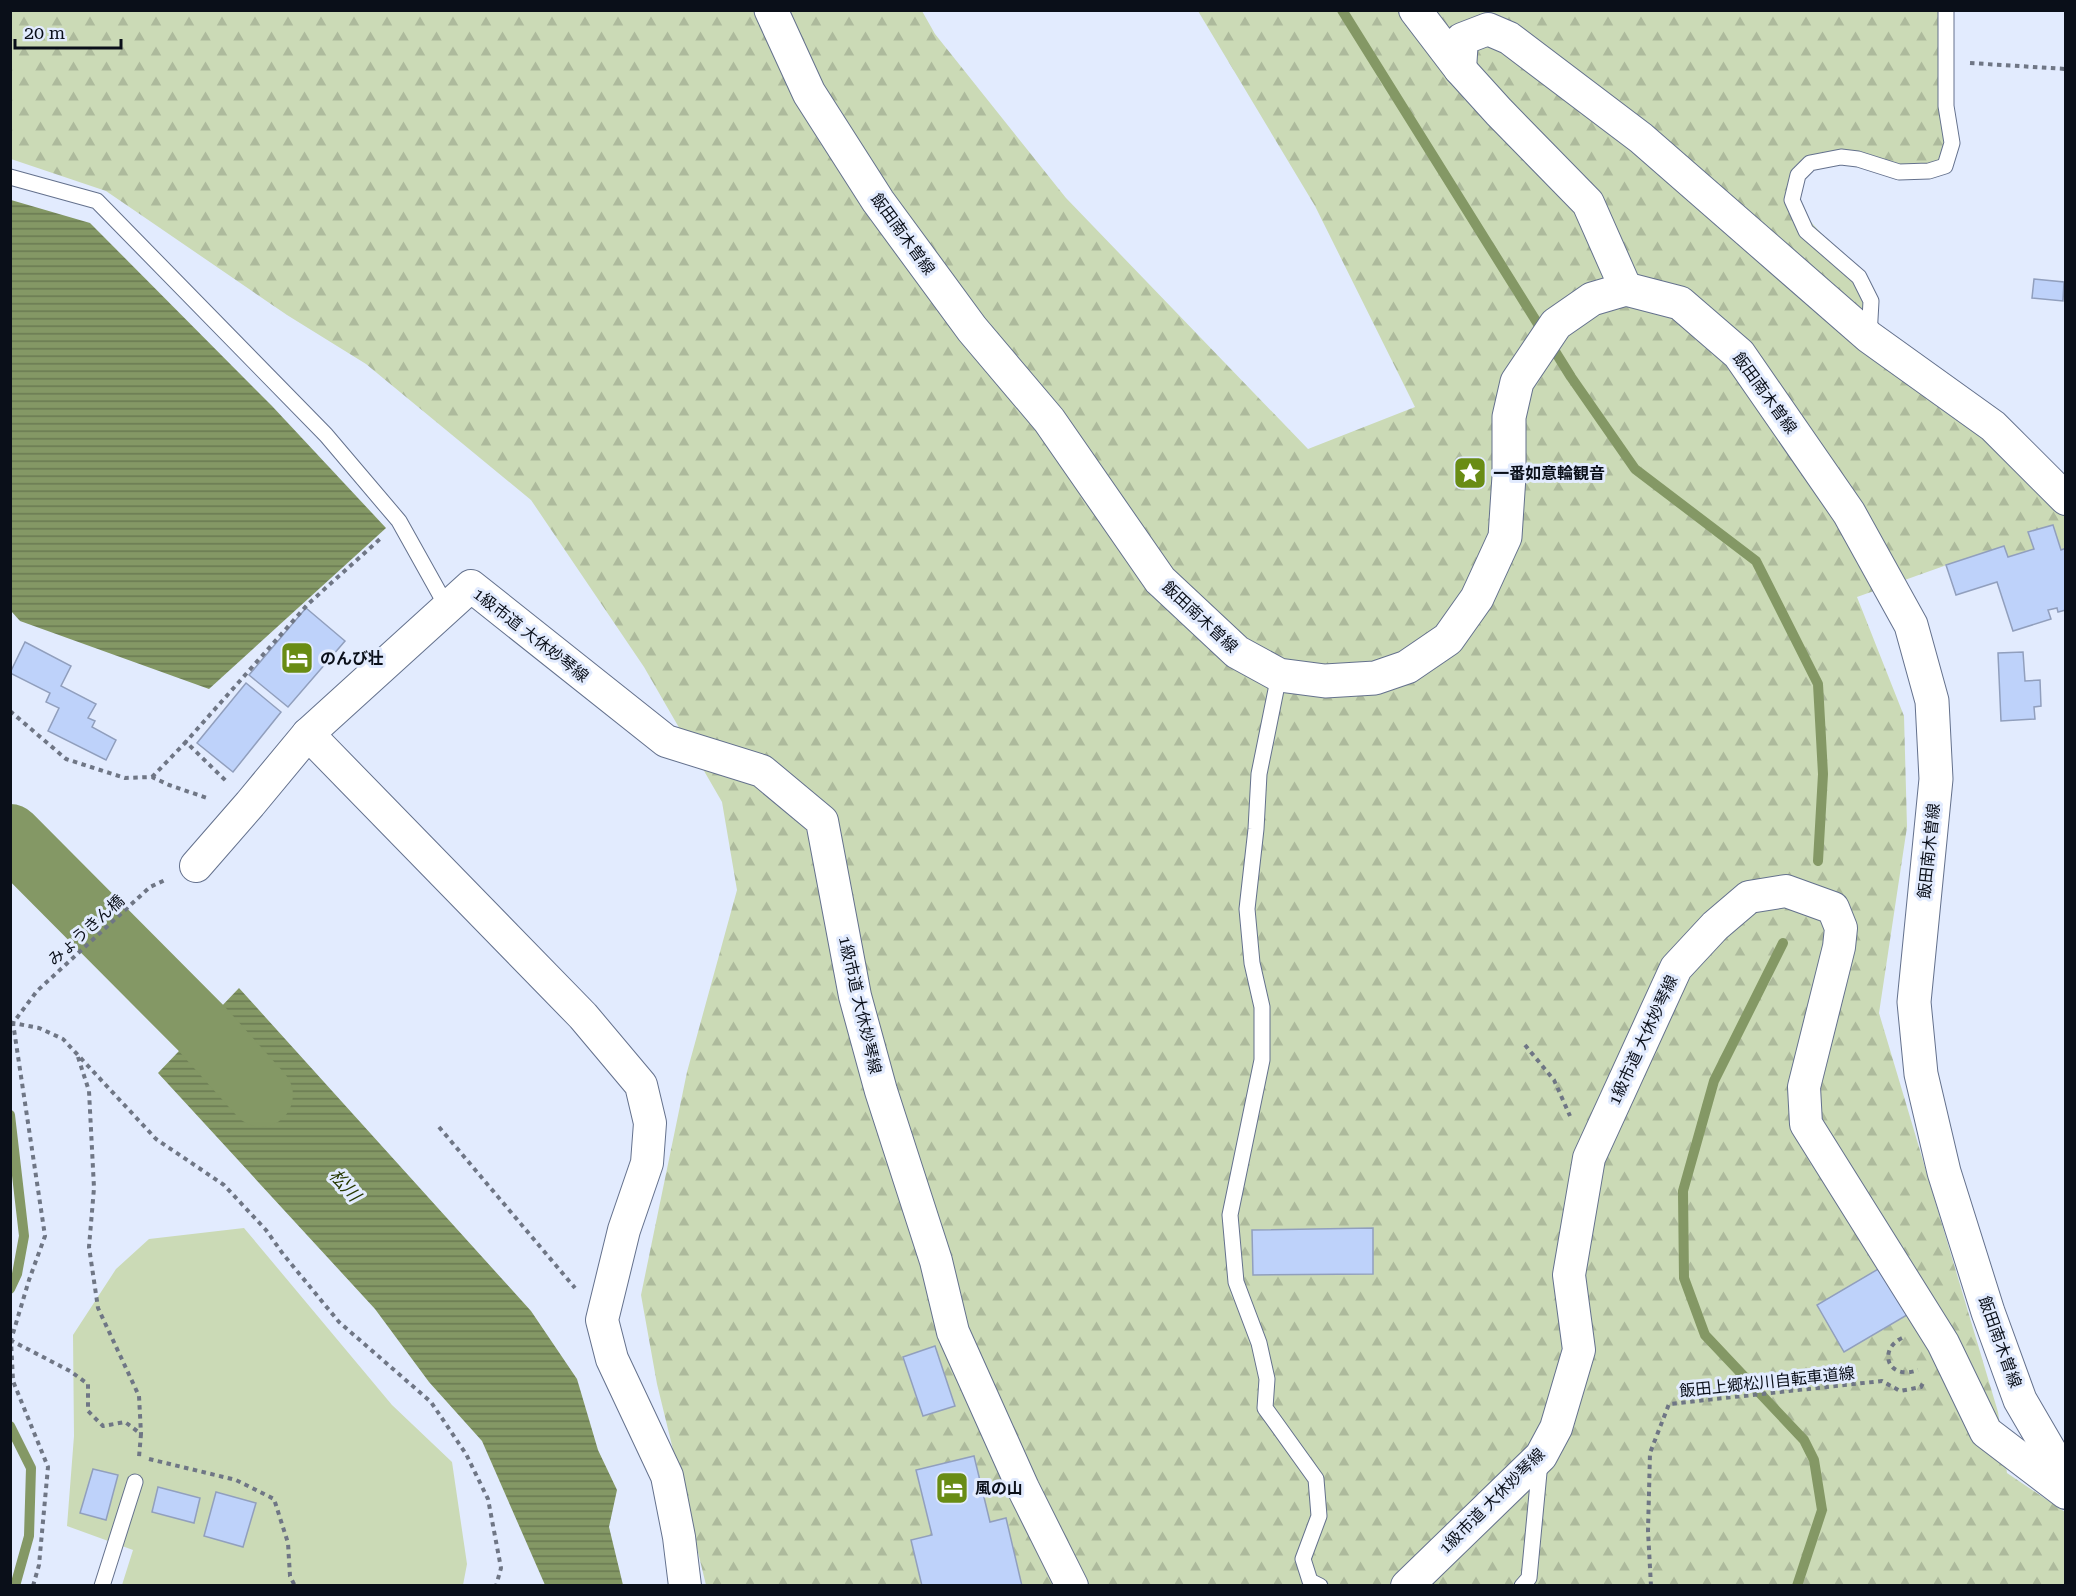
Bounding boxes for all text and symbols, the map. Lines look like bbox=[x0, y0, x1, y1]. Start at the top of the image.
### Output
scale bar bbox=[15, 12, 122, 50]
text: 20 m bbox=[24, 22, 65, 43]
street label: 飯田南木曽線 bbox=[867, 190, 939, 278]
street label: 飯田南木曽線 bbox=[1729, 349, 1801, 437]
place icon: 一番如意輪観音 bbox=[1452, 455, 1488, 491]
place label: 一番如意輪観音 bbox=[1493, 464, 1605, 483]
street label: 飯田南木曽線 bbox=[1158, 577, 1242, 657]
street label: 1級市道 大休妙琴線 bbox=[470, 584, 592, 686]
hotel icon: のんび壮 bbox=[279, 640, 315, 676]
place label: のんび壮 bbox=[320, 649, 384, 668]
street label: 飯田南木曽線 bbox=[1915, 802, 1943, 900]
street label: みょうきん橋 bbox=[44, 891, 128, 969]
street label: 1級市道 大休妙琴線 bbox=[835, 934, 885, 1076]
street label: 1級市道 大休妙琴線 bbox=[1605, 972, 1681, 1108]
water label: 松川 bbox=[325, 1165, 366, 1207]
street label: 飯田南木曽線 bbox=[1975, 1294, 2025, 1390]
street label: 飯田上郷松川自転車道線 bbox=[1678, 1363, 1856, 1401]
street label: 1級市道 大休妙琴線 bbox=[1435, 1444, 1549, 1558]
hotel icon: 風の山 bbox=[934, 1470, 970, 1506]
place label: 風の山 bbox=[975, 1479, 1023, 1498]

